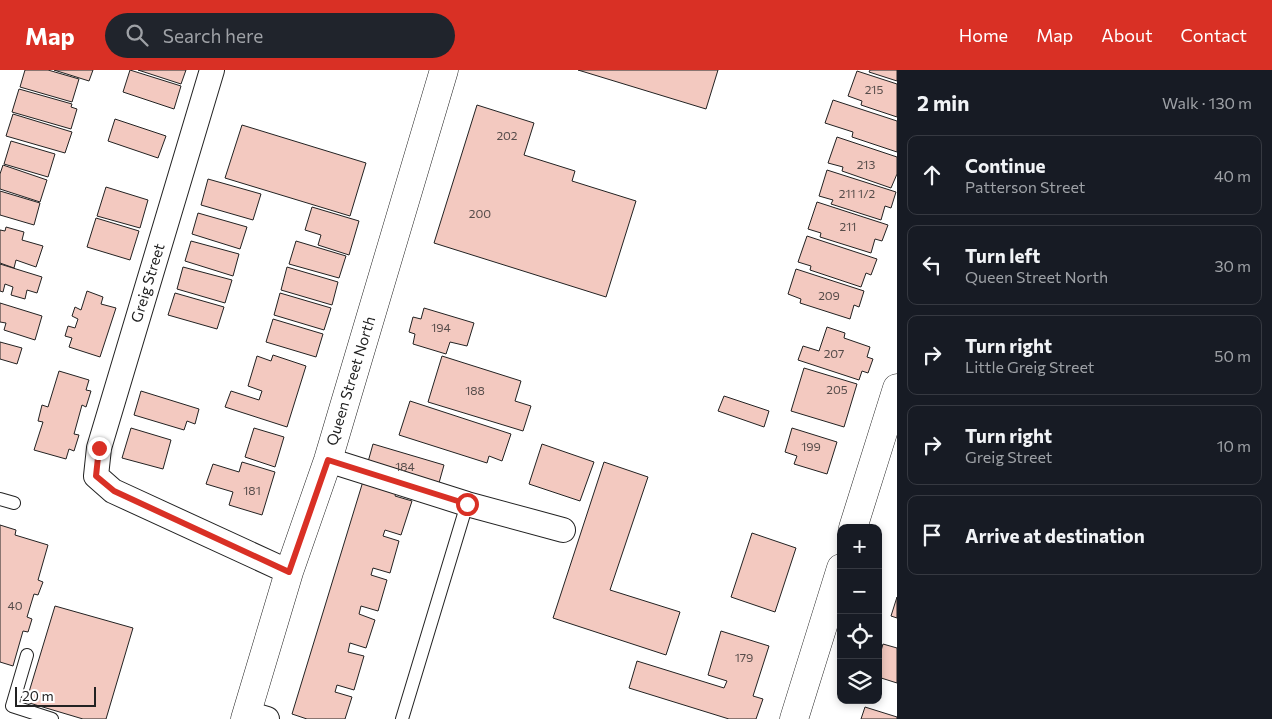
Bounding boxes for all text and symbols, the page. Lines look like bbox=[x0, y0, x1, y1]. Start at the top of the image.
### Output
search box bbox=[105, 13, 455, 58]
text: Map bbox=[25, 21, 75, 50]
icon: search bbox=[123, 21, 151, 49]
text: Search here bbox=[163, 24, 263, 47]
text: Home bbox=[959, 24, 1008, 46]
text: Map bbox=[1036, 24, 1073, 46]
text: About bbox=[1101, 24, 1153, 46]
text: Contact bbox=[1181, 24, 1247, 46]
house number: 215 bbox=[865, 82, 883, 96]
text: 2 min bbox=[917, 90, 969, 115]
text: Walk · 130 m bbox=[1162, 93, 1252, 112]
house number: 202 bbox=[496, 128, 518, 142]
text: Continue bbox=[965, 154, 1045, 177]
house number: 213 bbox=[857, 157, 875, 171]
icon: ahead bbox=[918, 161, 946, 189]
text: 40 m bbox=[1214, 166, 1251, 185]
text: Patterson Street bbox=[965, 177, 1085, 196]
house number: 211 1/2 bbox=[839, 186, 876, 200]
house number: 200 bbox=[469, 206, 491, 220]
house number: 211 bbox=[840, 219, 856, 233]
street label: Greig Street bbox=[126, 241, 168, 325]
text: Turn left bbox=[965, 244, 1040, 267]
icon: left bbox=[918, 251, 946, 279]
text: 30 m bbox=[1214, 256, 1251, 275]
text: Queen Street North bbox=[965, 267, 1108, 286]
house number: 209 bbox=[818, 288, 840, 302]
street label: Queen Street North bbox=[322, 314, 378, 448]
house number: 194 bbox=[431, 320, 451, 334]
text: Turn right bbox=[965, 334, 1052, 357]
icon: right bbox=[918, 341, 946, 369]
house number: 207 bbox=[824, 346, 844, 360]
text: 50 m bbox=[1214, 346, 1251, 365]
text: Little Greig Street bbox=[965, 357, 1094, 376]
house number: 205 bbox=[826, 382, 848, 396]
house number: 188 bbox=[465, 383, 485, 397]
text: Turn right bbox=[965, 424, 1052, 447]
icon: right bbox=[918, 431, 946, 459]
text: 10 m bbox=[1217, 436, 1251, 455]
route end bbox=[88, 437, 111, 460]
house number: 199 bbox=[801, 439, 821, 453]
text: Greig Street bbox=[965, 447, 1052, 466]
house number: 184 bbox=[395, 459, 415, 473]
house number: 181 bbox=[243, 483, 261, 497]
route start bbox=[456, 493, 479, 516]
icon: arrive bbox=[918, 521, 946, 549]
map controls bbox=[837, 524, 882, 704]
button: + bbox=[837, 524, 882, 569]
text: Arrive at destination bbox=[965, 524, 1145, 547]
button: − bbox=[837, 569, 882, 614]
house number: 40 bbox=[7, 598, 23, 612]
button: locate bbox=[837, 614, 882, 659]
house number: 179 bbox=[735, 650, 753, 664]
button: layers bbox=[837, 659, 882, 704]
scale bar bbox=[15, 684, 96, 707]
text: 20 m bbox=[22, 687, 54, 704]

